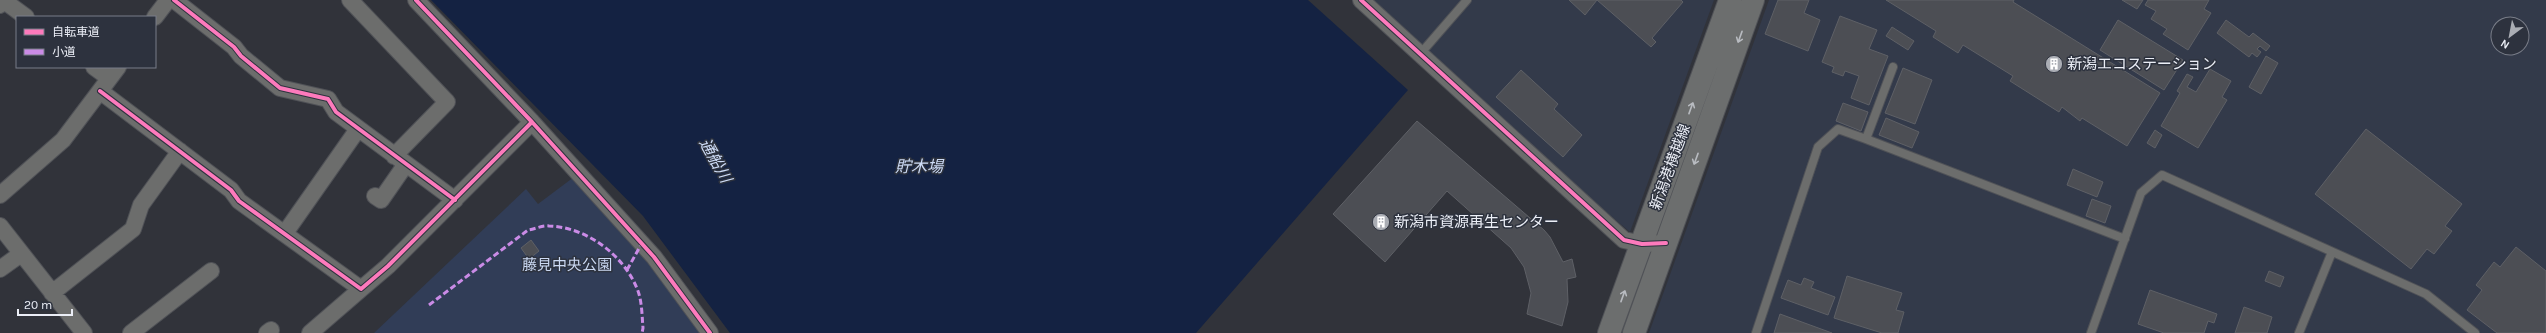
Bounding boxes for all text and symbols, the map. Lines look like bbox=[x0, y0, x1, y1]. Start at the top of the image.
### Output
legend bbox=[16, 16, 156, 68]
north arrow bbox=[2490, 16, 2530, 56]
text: 自転車道 bbox=[52, 25, 100, 39]
one-way arrow bbox=[1735, 30, 1743, 42]
text: N bbox=[2498, 36, 2512, 52]
text: 小道 bbox=[52, 45, 76, 59]
building icon: 新潟エコステーション bbox=[2044, 54, 2064, 74]
place label: 新潟エコステーション bbox=[2067, 55, 2217, 73]
one-way arrow bbox=[1688, 103, 1696, 115]
street label: 新潟港横越線 bbox=[1646, 122, 1694, 212]
water label: 通船川 bbox=[696, 135, 736, 188]
one-way arrow bbox=[1691, 153, 1699, 165]
water label: 貯木場 bbox=[895, 157, 945, 176]
building icon: 新潟市資源再生センター bbox=[1371, 212, 1391, 232]
place label: 新潟市資源再生センター bbox=[1394, 213, 1559, 231]
park label: 藤見中央公園 bbox=[522, 256, 612, 274]
scale bar bbox=[18, 291, 72, 317]
one-way arrow bbox=[1619, 291, 1627, 303]
text: 20 m bbox=[24, 298, 52, 312]

